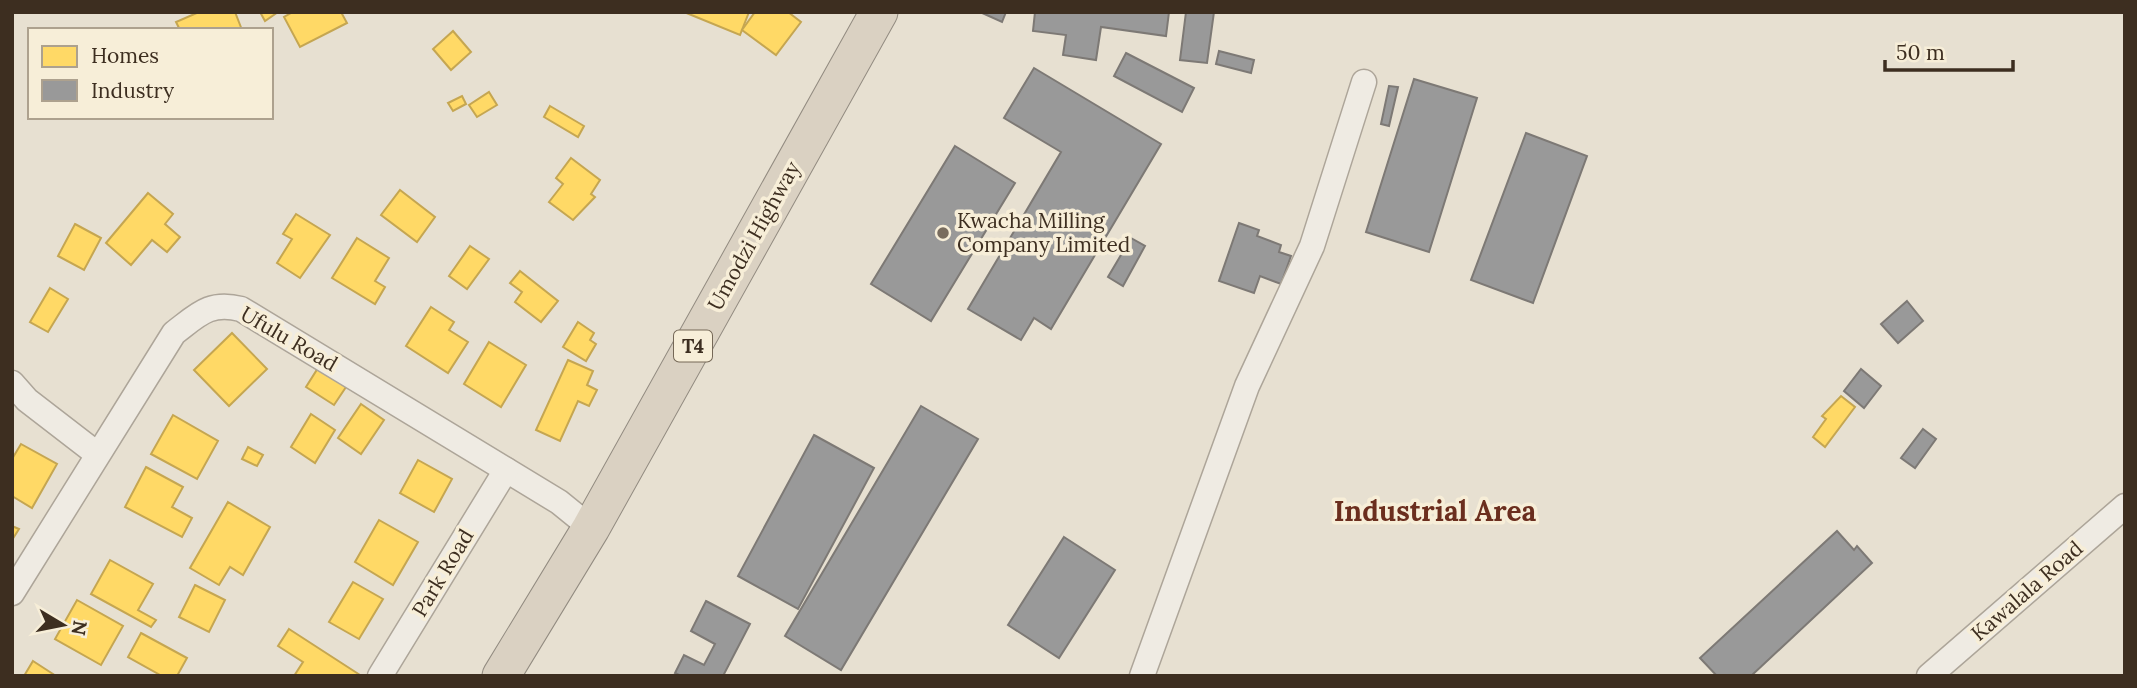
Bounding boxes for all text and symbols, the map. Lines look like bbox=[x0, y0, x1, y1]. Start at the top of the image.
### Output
legend bbox=[28, 28, 273, 119]
scale bar bbox=[1885, 28, 2013, 72]
text: 50 m bbox=[1896, 39, 1945, 66]
text: Homes bbox=[91, 42, 159, 69]
text: Industry bbox=[91, 77, 174, 104]
street label: Umodzi Highway bbox=[701, 156, 806, 315]
place label: Kwacha Milling Company Limited bbox=[957, 207, 1130, 258]
marker: Kwacha Milling Company Limited bbox=[935, 225, 951, 241]
street label: Ufulu Road bbox=[236, 300, 343, 377]
road number: T4 bbox=[674, 330, 712, 362]
district label: Industrial Area bbox=[1334, 493, 1537, 529]
street label: Park Road bbox=[406, 524, 479, 622]
street label: Kawalala Road bbox=[1965, 535, 2088, 647]
north arrow bbox=[28, 590, 98, 660]
text: N bbox=[67, 619, 93, 638]

